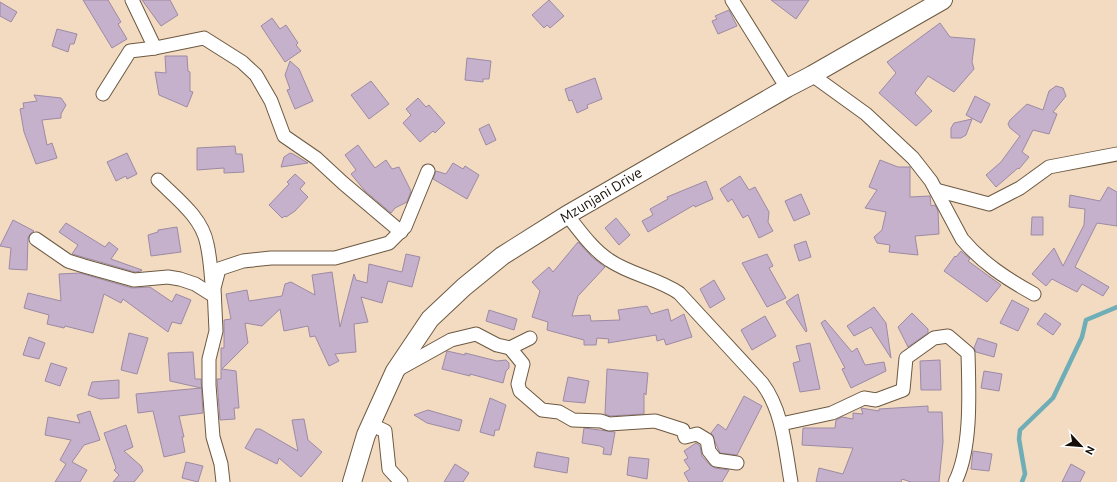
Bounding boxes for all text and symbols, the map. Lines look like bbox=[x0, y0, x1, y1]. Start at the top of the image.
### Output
street label: Mzunjani Drive bbox=[557, 164, 645, 226]
north arrow bbox=[1061, 426, 1101, 466]
text: N bbox=[1083, 444, 1097, 457]

